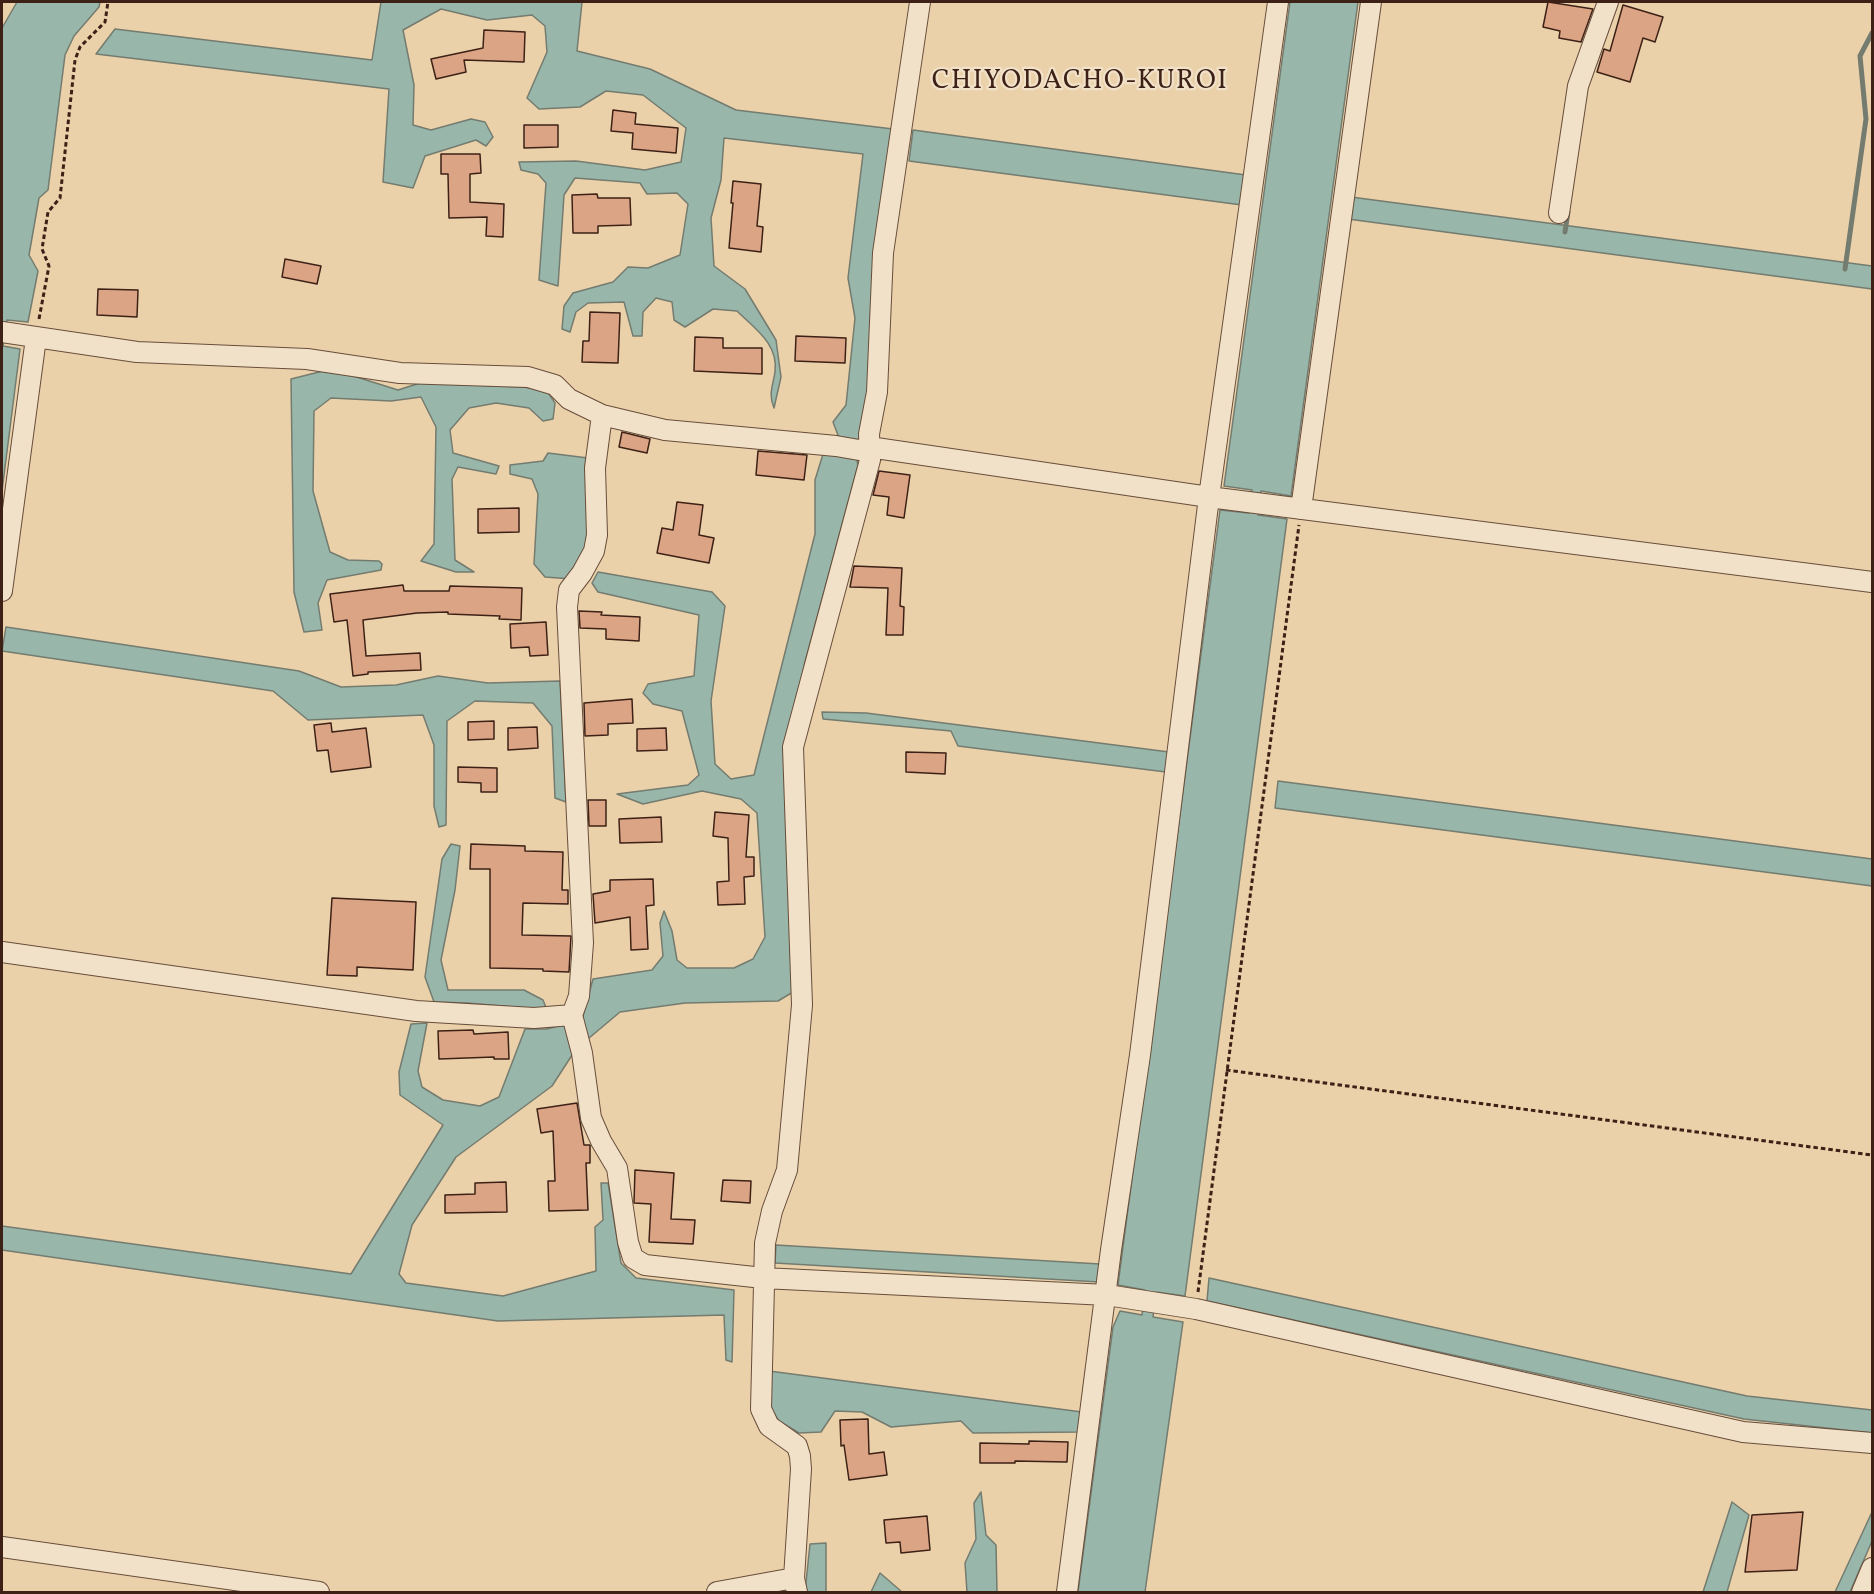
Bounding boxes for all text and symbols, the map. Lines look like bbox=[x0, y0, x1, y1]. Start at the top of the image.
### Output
district label: CHIYODACHO-KUROI bbox=[932, 67, 1228, 99]

